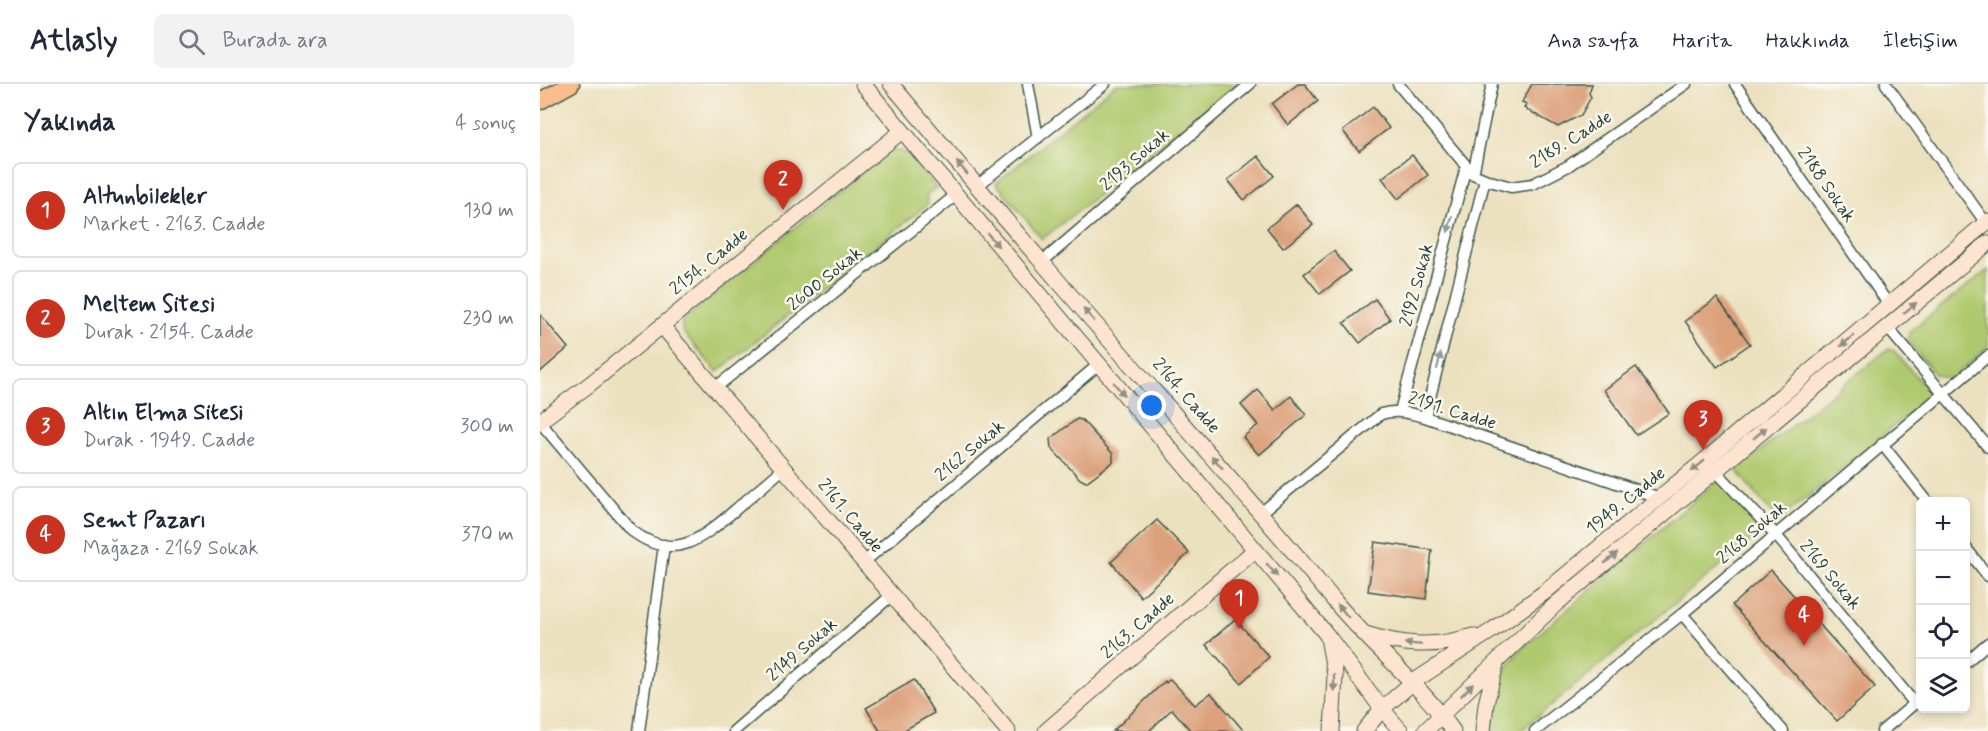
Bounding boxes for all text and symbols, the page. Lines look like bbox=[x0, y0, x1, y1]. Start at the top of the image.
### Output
search box bbox=[154, 14, 574, 68]
text: Atlasly bbox=[30, 23, 118, 60]
icon: search bbox=[175, 25, 208, 58]
text: Burada ara bbox=[223, 27, 328, 55]
text: Ana sayfa bbox=[1547, 27, 1639, 55]
text: Harita bbox=[1672, 27, 1732, 55]
text: Hakkında bbox=[1765, 27, 1850, 55]
text: İletişim bbox=[1883, 27, 1958, 55]
street label: 2189. Cadde bbox=[1525, 105, 1617, 175]
text: Yakında bbox=[24, 106, 116, 140]
text: 4 sonuç bbox=[455, 110, 516, 137]
street label: 2193 Sokak bbox=[1095, 123, 1175, 197]
street label: 2188 Sokak bbox=[1791, 143, 1861, 228]
pin: 2 bbox=[764, 160, 802, 210]
one-way arrow bbox=[956, 160, 968, 175]
text: Altunbilekler bbox=[83, 183, 207, 211]
text: 1 bbox=[41, 197, 50, 224]
text: 130 m bbox=[463, 197, 514, 224]
text: Market · 2163. Cadde bbox=[83, 211, 266, 238]
one-way arrow bbox=[1445, 214, 1455, 233]
street label: 2154. Cadde bbox=[665, 223, 753, 301]
one-way arrow bbox=[987, 232, 1000, 248]
street label: 2600 Sokak bbox=[782, 241, 868, 317]
street label: 2192 Sokak bbox=[1394, 241, 1440, 329]
text: Meltem Sitesi bbox=[83, 291, 215, 319]
one-way arrow bbox=[1902, 302, 1917, 315]
text: 2 bbox=[41, 305, 50, 332]
text: 230 m bbox=[462, 305, 514, 332]
one-way arrow bbox=[1082, 308, 1095, 323]
text: Durak · 2154. Cadde bbox=[83, 319, 254, 346]
one-way arrow bbox=[1839, 334, 1855, 347]
one-way arrow bbox=[1434, 352, 1444, 370]
street label: 2164. Cadde bbox=[1147, 353, 1225, 439]
one-way arrow bbox=[1112, 381, 1125, 397]
street label: 2191. Cadde bbox=[1405, 386, 1499, 436]
your location bbox=[1137, 391, 1166, 420]
text: Altın Elma Sitesi bbox=[83, 399, 243, 427]
pin: 3 bbox=[1684, 400, 1722, 450]
text: 3 bbox=[41, 413, 50, 440]
text: 300 m bbox=[460, 413, 514, 440]
street label: 2162 Sokak bbox=[930, 415, 1010, 487]
text: Durak · 1949. Cadde bbox=[83, 427, 255, 454]
one-way arrow bbox=[1752, 427, 1768, 440]
one-way arrow bbox=[1211, 455, 1224, 470]
one-way arrow bbox=[1691, 459, 1706, 472]
street label: 1949. Cadde bbox=[1581, 462, 1671, 540]
street label: 2161. Cadde bbox=[812, 474, 888, 558]
street label: 2168 Sokak bbox=[1712, 496, 1792, 570]
map controls bbox=[1916, 497, 1970, 713]
button: + bbox=[1916, 497, 1970, 551]
text: Semt Pazarı bbox=[83, 507, 206, 535]
text: 4 bbox=[40, 521, 51, 548]
text: 370 m bbox=[462, 521, 514, 548]
text: Mağaza · 2169 Sokak bbox=[83, 535, 258, 562]
street label: 2169 Sokak bbox=[1794, 535, 1866, 615]
button: − bbox=[1916, 551, 1970, 605]
one-way arrow bbox=[1603, 552, 1619, 565]
one-way arrow bbox=[1265, 562, 1278, 577]
pin: 1 bbox=[1220, 580, 1258, 629]
street label: 2163. Cadde bbox=[1096, 587, 1180, 665]
pin: 4 bbox=[1784, 596, 1824, 646]
one-way arrow bbox=[1337, 604, 1350, 619]
button: locate bbox=[1916, 605, 1970, 659]
street label: 2149 Sokak bbox=[762, 613, 843, 687]
one-way arrow bbox=[1403, 639, 1422, 649]
button: layers bbox=[1916, 659, 1970, 713]
one-way arrow bbox=[1329, 673, 1339, 692]
one-way arrow bbox=[1460, 684, 1474, 698]

